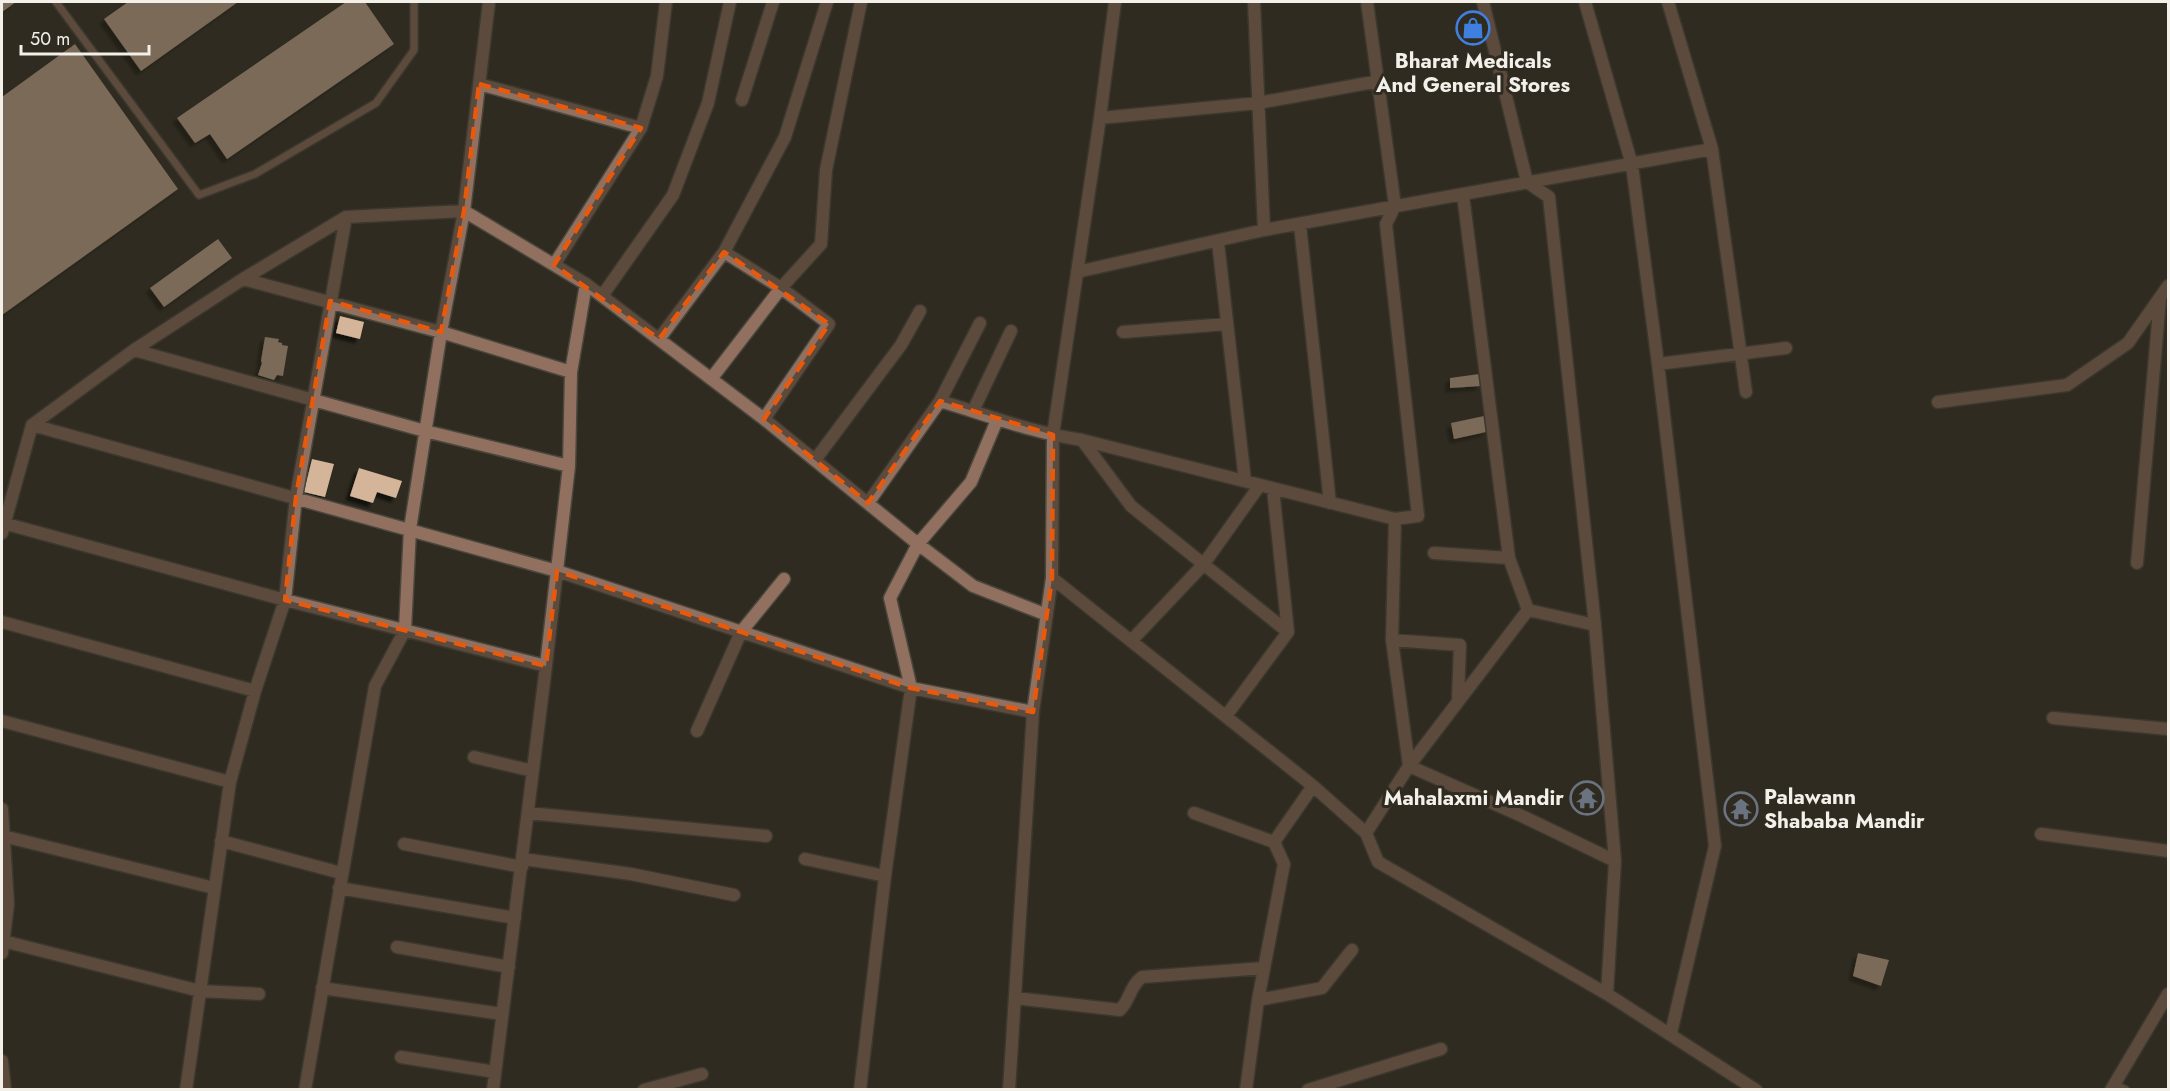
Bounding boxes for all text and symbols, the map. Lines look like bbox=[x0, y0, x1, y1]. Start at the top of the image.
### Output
shop icon: Bharat Medicals And General Stores bbox=[1455, 10, 1491, 46]
scale bar bbox=[21, 18, 148, 56]
text: 50 m bbox=[30, 26, 70, 52]
place label: Bharat Medicals And General Stores bbox=[1375, 46, 1570, 100]
temple icon: Mahalaxmi Mandir bbox=[1569, 780, 1605, 816]
place label: Palawann Shababa Mandir bbox=[1764, 782, 1925, 836]
place label: Mahalaxmi Mandir bbox=[1384, 783, 1564, 813]
temple icon: Palawann Shababa Mandir bbox=[1723, 791, 1759, 827]

